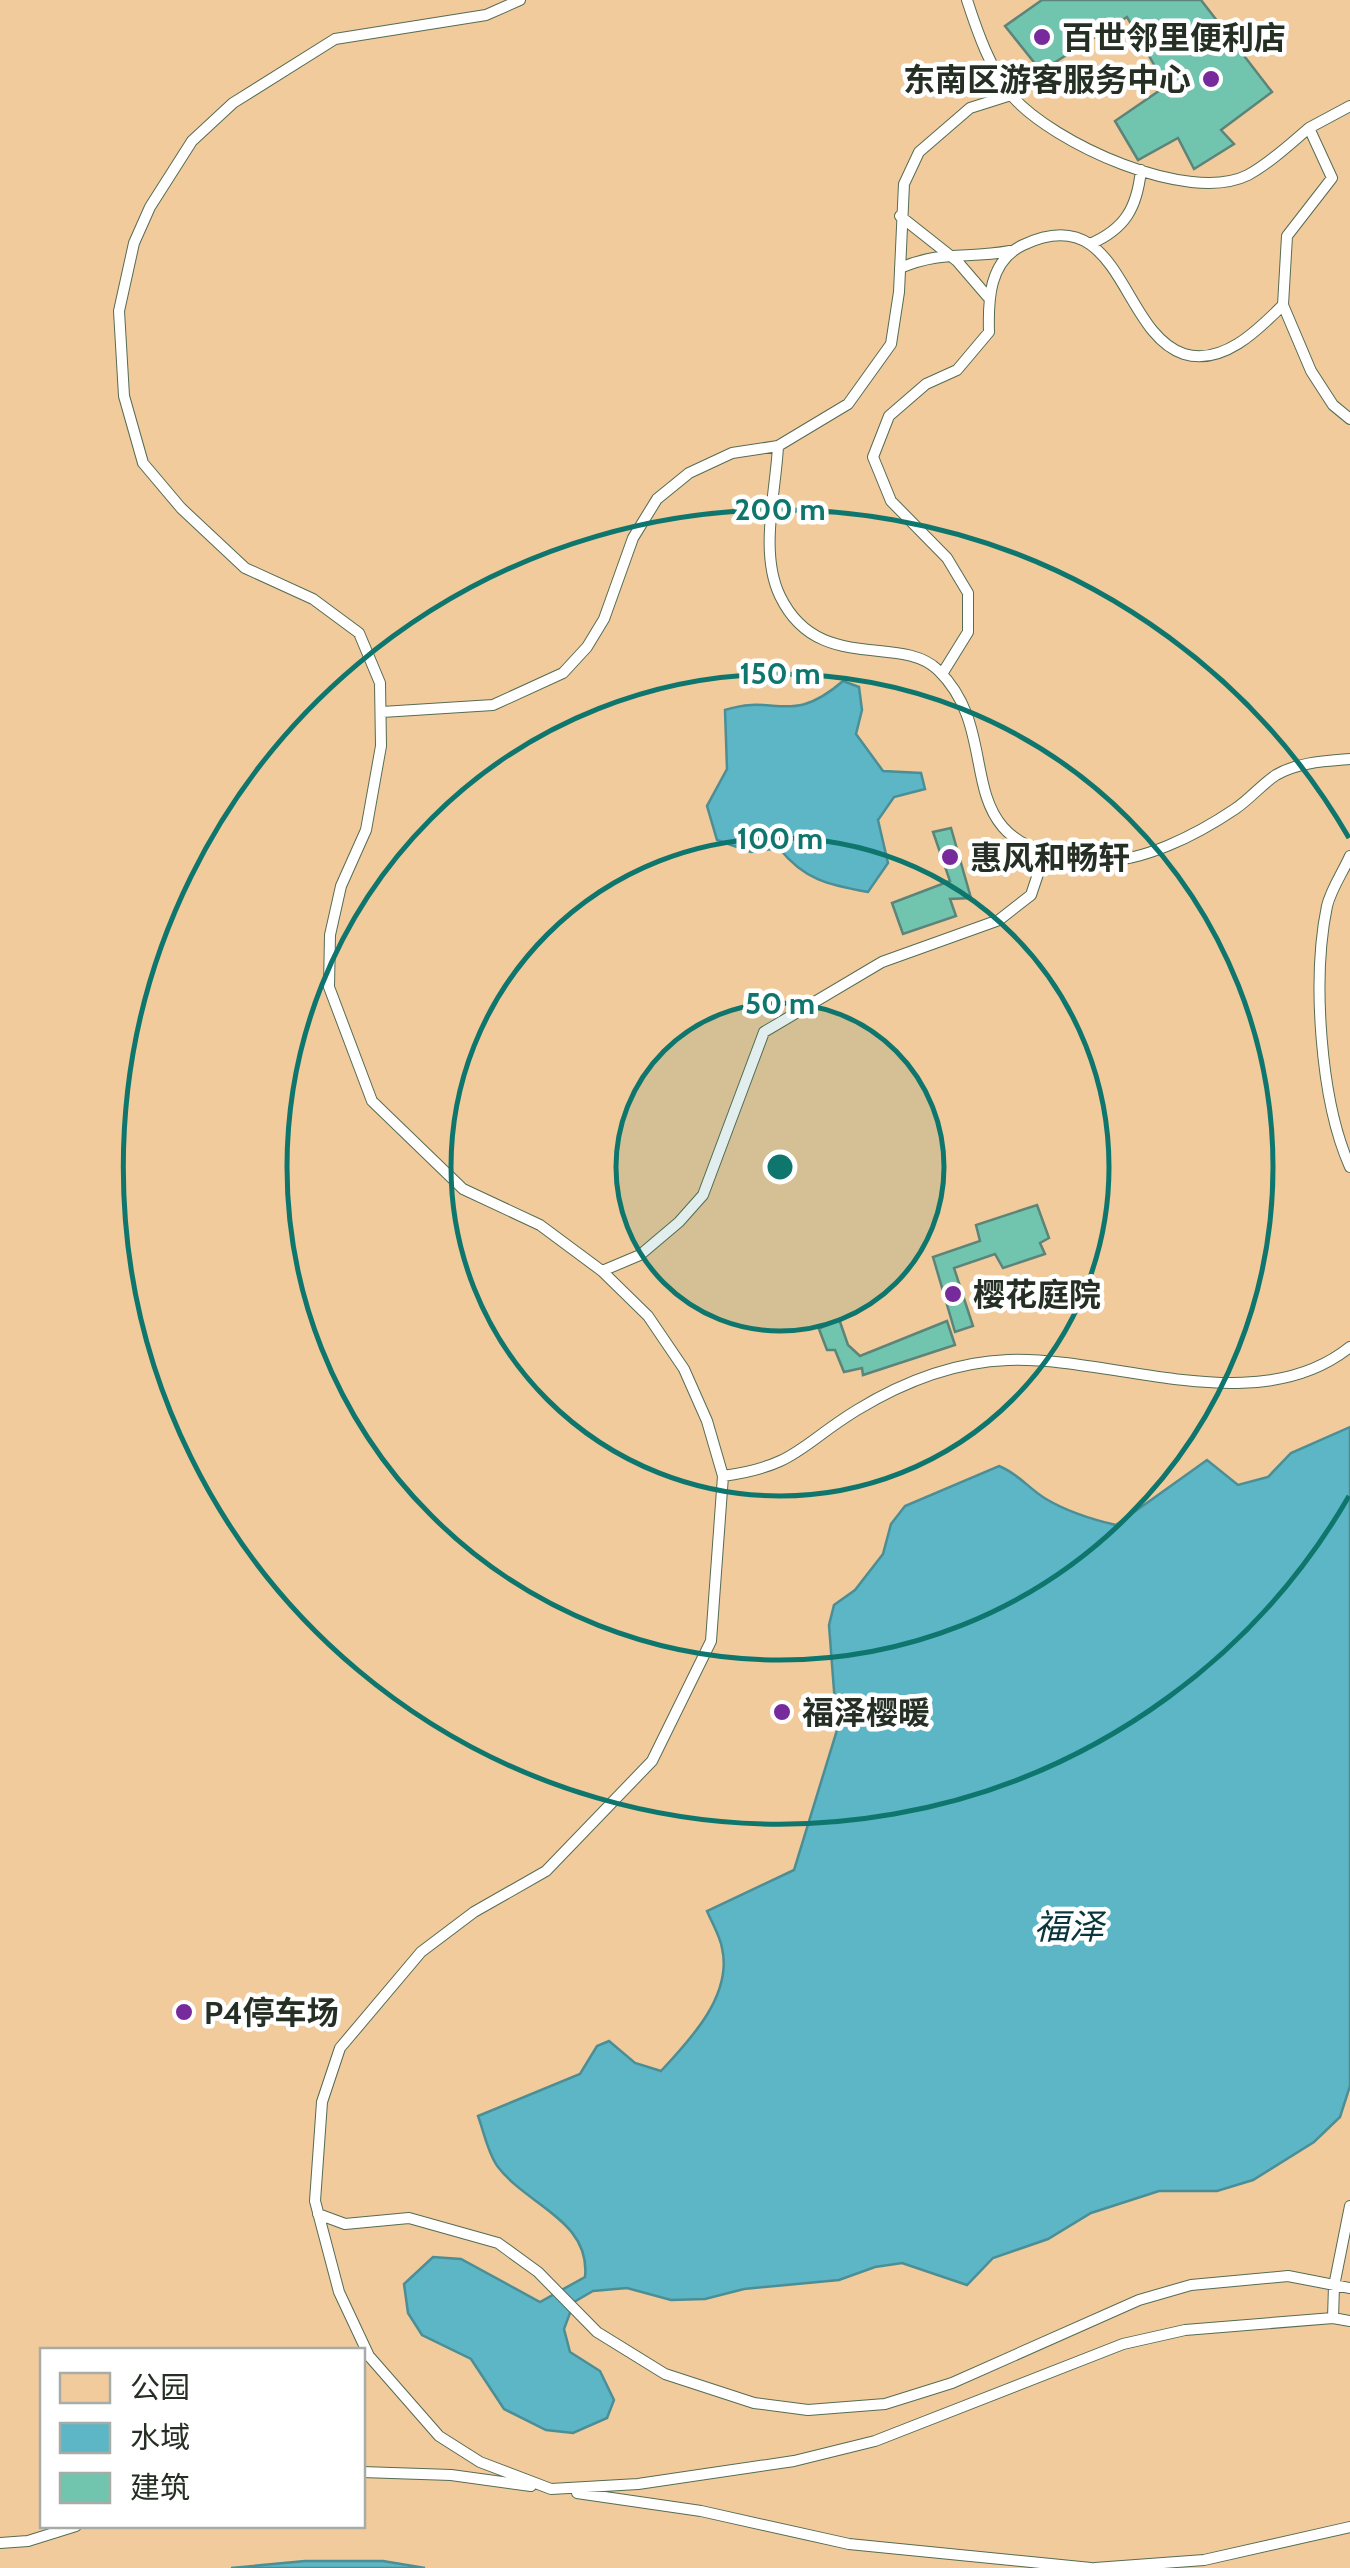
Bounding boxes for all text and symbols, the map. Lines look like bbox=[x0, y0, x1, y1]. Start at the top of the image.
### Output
place label: 百世邻里便利店 bbox=[1062, 18, 1286, 57]
marker: 百世邻里便利店 bbox=[1031, 26, 1053, 48]
place label: 东南区游客服务中心 bbox=[903, 60, 1191, 99]
marker: 东南区游客服务中心 bbox=[1200, 68, 1222, 90]
text: 200 m bbox=[734, 491, 826, 528]
text: 150 m bbox=[739, 655, 821, 692]
text: 100 m bbox=[737, 820, 823, 857]
place label: 惠风和畅轩 bbox=[970, 838, 1130, 877]
marker: 惠风和畅轩 bbox=[939, 846, 961, 868]
text: 50 m bbox=[745, 985, 815, 1022]
centre of rings bbox=[762, 1149, 798, 1185]
place label: 樱花庭院 bbox=[973, 1275, 1101, 1314]
marker: 樱花庭院 bbox=[942, 1283, 964, 1305]
place label: 福泽樱暖 bbox=[802, 1693, 930, 1732]
marker: 福泽樱暖 bbox=[771, 1701, 793, 1723]
water label: 福泽 bbox=[1034, 1905, 1107, 1948]
place label: P4停车场 bbox=[204, 1993, 339, 2032]
marker: P4停车场 bbox=[173, 2001, 195, 2023]
legend bbox=[40, 2348, 365, 2528]
text: 公园 bbox=[130, 2369, 190, 2406]
text: 水域 bbox=[130, 2419, 190, 2456]
text: 建筑 bbox=[130, 2469, 190, 2506]

